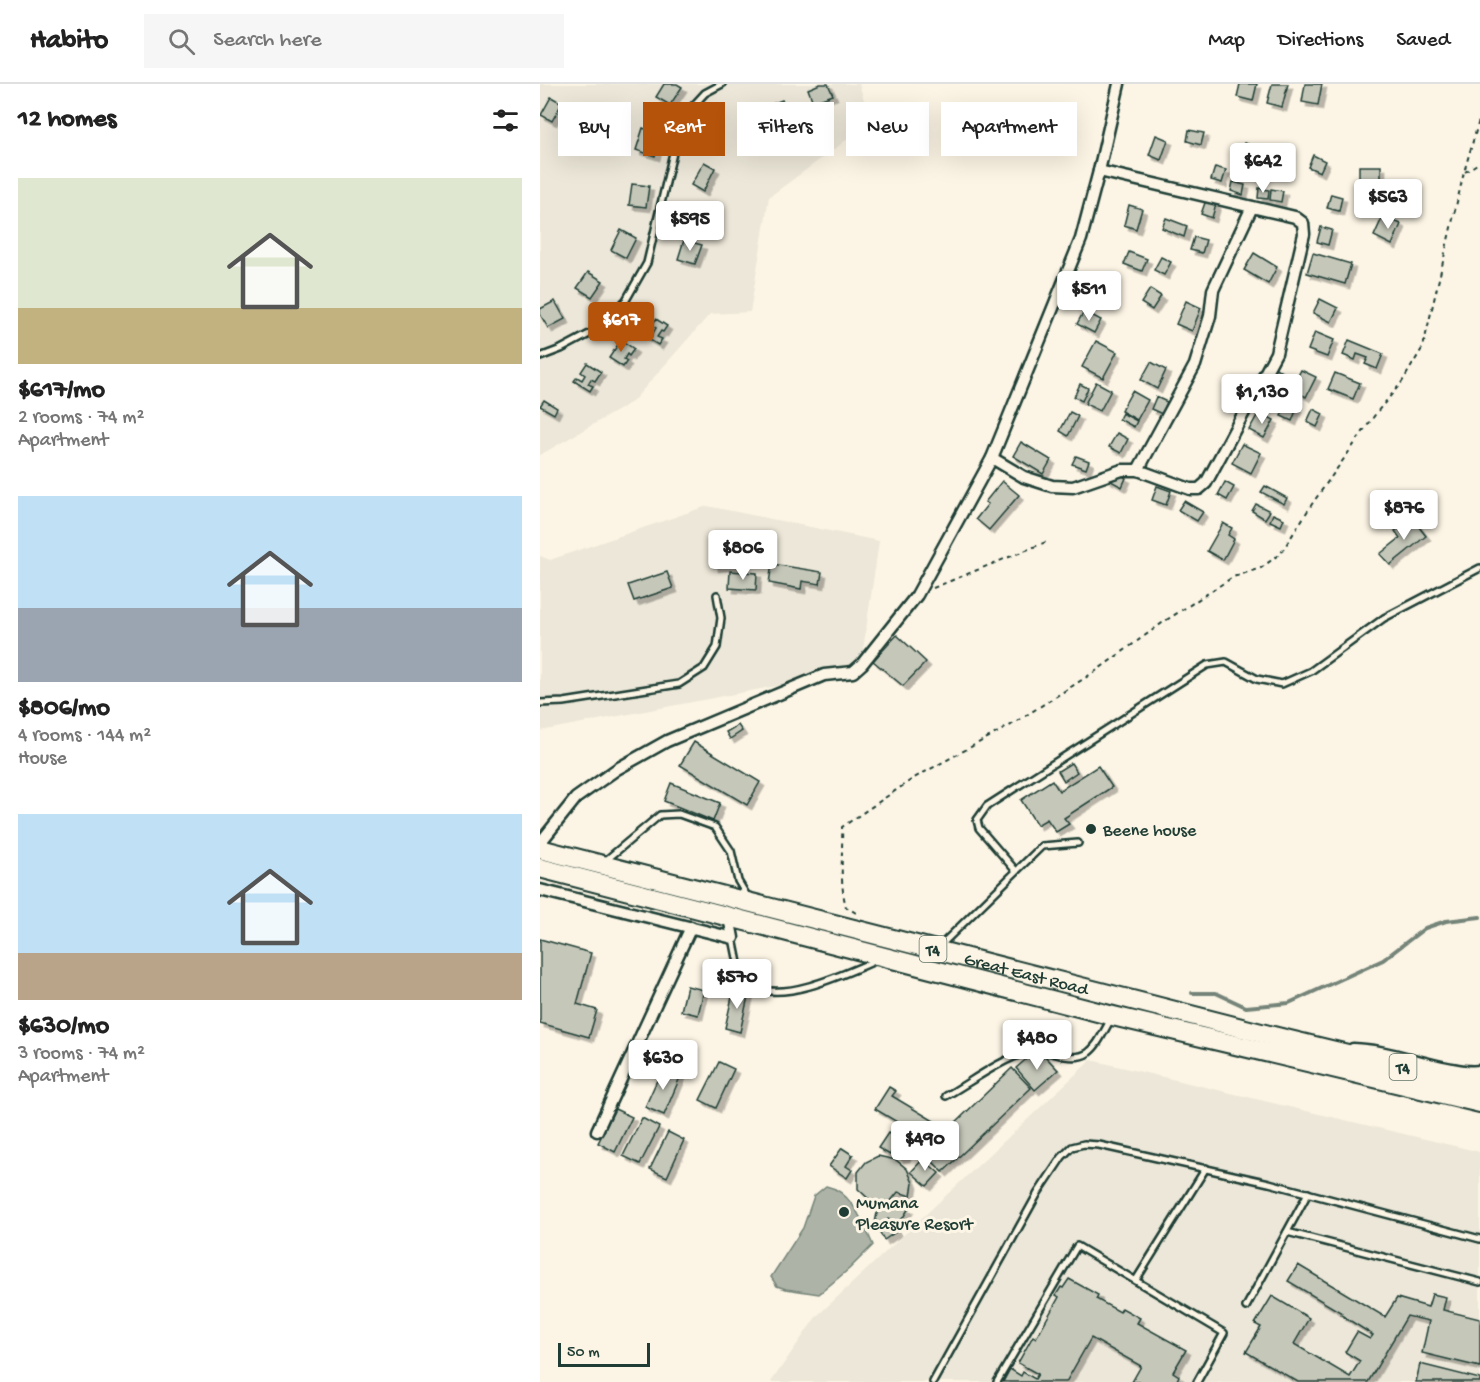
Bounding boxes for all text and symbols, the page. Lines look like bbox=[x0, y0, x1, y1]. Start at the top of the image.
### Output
search box bbox=[144, 14, 564, 68]
text: Habito bbox=[30, 25, 108, 58]
icon: search bbox=[165, 25, 198, 58]
text: Search here bbox=[213, 28, 322, 54]
text: Map bbox=[1208, 29, 1245, 54]
text: Directions bbox=[1278, 29, 1363, 54]
text: Saved bbox=[1396, 29, 1450, 54]
chip: Buy bbox=[558, 102, 631, 156]
chip: Rent bbox=[643, 102, 725, 156]
chip: Filters bbox=[737, 102, 834, 156]
chip: New bbox=[846, 102, 929, 156]
chip: Apartment bbox=[941, 102, 1077, 156]
icon: filters bbox=[489, 104, 522, 137]
text: 12 homes bbox=[18, 105, 116, 136]
pin: $642 bbox=[1227, 143, 1299, 194]
text: $642 bbox=[1244, 151, 1282, 174]
pin: $563 bbox=[1352, 179, 1424, 230]
text: $563 bbox=[1368, 187, 1408, 210]
pin: $595 bbox=[654, 201, 726, 252]
text: $595 bbox=[670, 209, 710, 232]
icon: home bbox=[216, 217, 324, 325]
pin: $511 bbox=[1053, 271, 1125, 322]
text: $511 bbox=[1071, 279, 1107, 302]
pin: $617 bbox=[585, 302, 657, 353]
text: $617 bbox=[602, 310, 640, 333]
pin: $1,130 bbox=[1213, 374, 1311, 425]
text: $617/mo bbox=[18, 376, 105, 407]
text: $1,130 bbox=[1235, 382, 1289, 405]
text: 2 rooms · 74 m² bbox=[18, 407, 144, 430]
text: Apartment bbox=[18, 430, 108, 453]
pin: $876 bbox=[1368, 490, 1440, 541]
text: $876 bbox=[1384, 498, 1424, 521]
pin: $806 bbox=[707, 530, 779, 581]
icon: home bbox=[216, 535, 324, 643]
text: $806 bbox=[722, 538, 764, 561]
text: $806/mo bbox=[18, 694, 110, 725]
text: 4 rooms · 144 m² bbox=[18, 725, 151, 748]
text: House bbox=[18, 748, 67, 771]
place label: Beene house bbox=[1102, 821, 1197, 842]
marker: Beene house bbox=[1084, 822, 1098, 836]
icon: home bbox=[216, 853, 324, 961]
road number: T4 bbox=[920, 936, 946, 962]
street label: Great East Road bbox=[961, 950, 1092, 1002]
pin: $570 bbox=[701, 959, 773, 1010]
text: $570 bbox=[716, 967, 758, 990]
text: $630/mo bbox=[18, 1012, 109, 1043]
pin: $480 bbox=[1001, 1020, 1073, 1071]
text: $480 bbox=[1017, 1028, 1057, 1051]
pin: $630 bbox=[627, 1040, 699, 1091]
text: 3 rooms · 74 m² bbox=[18, 1043, 145, 1066]
text: $630 bbox=[643, 1048, 683, 1071]
road number: T4 bbox=[1390, 1054, 1416, 1080]
text: Apartment bbox=[18, 1066, 108, 1089]
pin: $490 bbox=[889, 1121, 961, 1172]
text: $490 bbox=[905, 1129, 945, 1152]
place label: Mumana Pleasure Resort bbox=[855, 1194, 974, 1236]
marker: Mumana Pleasure Resort bbox=[837, 1205, 851, 1219]
scale bar bbox=[558, 1340, 650, 1368]
text: 50 m bbox=[567, 1344, 600, 1363]

